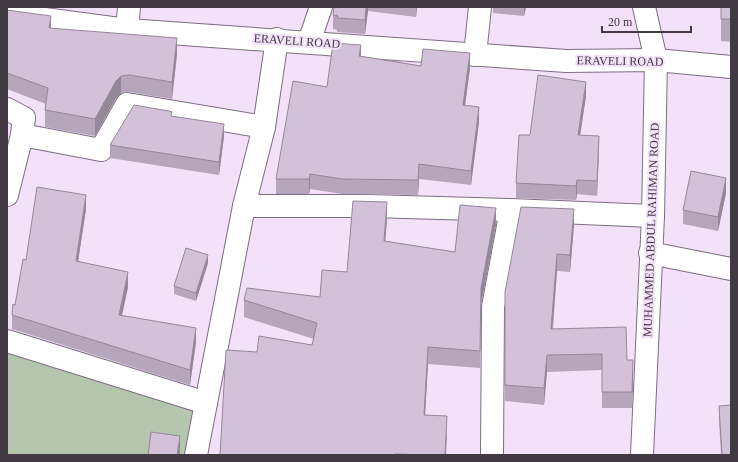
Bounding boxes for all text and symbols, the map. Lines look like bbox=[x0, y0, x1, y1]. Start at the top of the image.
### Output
scale bar bbox=[602, 8, 691, 34]
text: 20 m bbox=[608, 15, 633, 29]
street label: ERAVELI ROAD bbox=[253, 31, 341, 51]
street label: ERAVELI ROAD bbox=[576, 53, 664, 69]
street label: MUHAMMED ABDUL RAHIMAN ROAD bbox=[640, 122, 662, 337]

